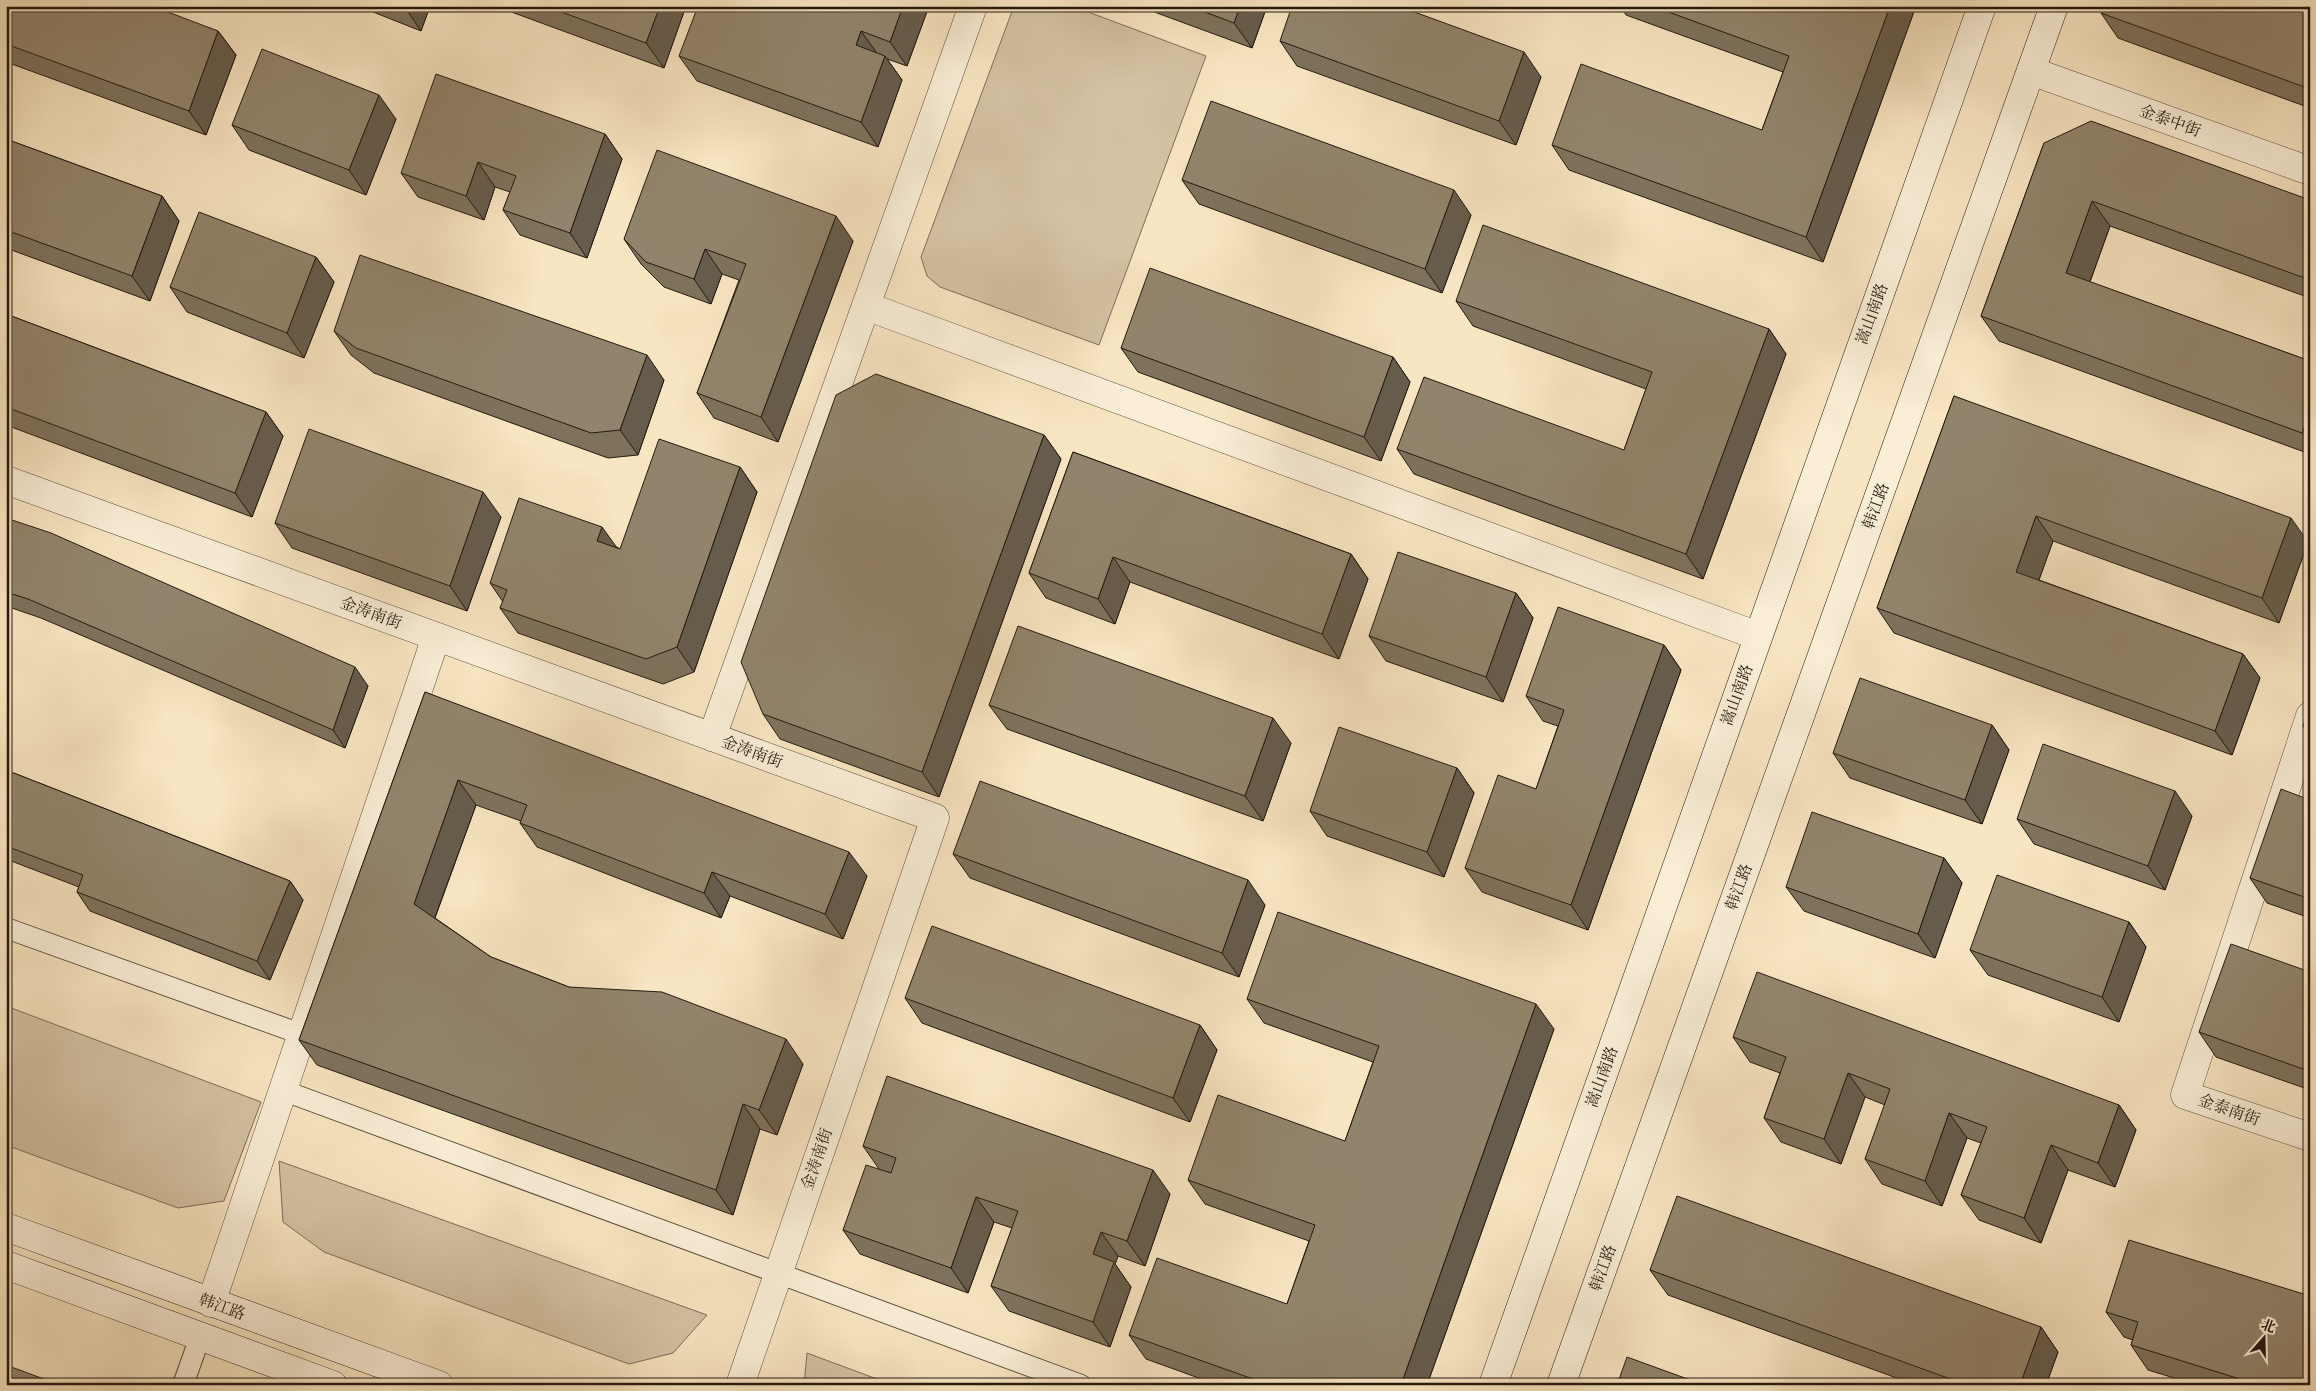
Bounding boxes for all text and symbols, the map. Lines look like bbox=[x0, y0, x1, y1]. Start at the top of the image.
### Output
street label: 金泰中街 bbox=[2137, 101, 2203, 141]
street label: 嵩山南路 bbox=[1852, 281, 1892, 347]
street label: 韩江路 bbox=[1858, 480, 1894, 532]
street label: 金涛南街 bbox=[338, 593, 404, 633]
street label: 嵩山南路 bbox=[1717, 662, 1757, 728]
street label: 金涛南街 bbox=[719, 732, 785, 772]
street label: 韩江路 bbox=[1721, 861, 1757, 913]
street label: 嵩山南路 bbox=[1582, 1044, 1622, 1110]
street label: 金泰南街 bbox=[2195, 1090, 2263, 1130]
street label: 金涛南街 bbox=[797, 1125, 837, 1193]
street label: 韩江路 bbox=[1585, 1242, 1621, 1294]
street label: 韩江路 bbox=[196, 1289, 248, 1325]
north arrow bbox=[2238, 1314, 2288, 1364]
text: 北 bbox=[2258, 1316, 2278, 1338]

